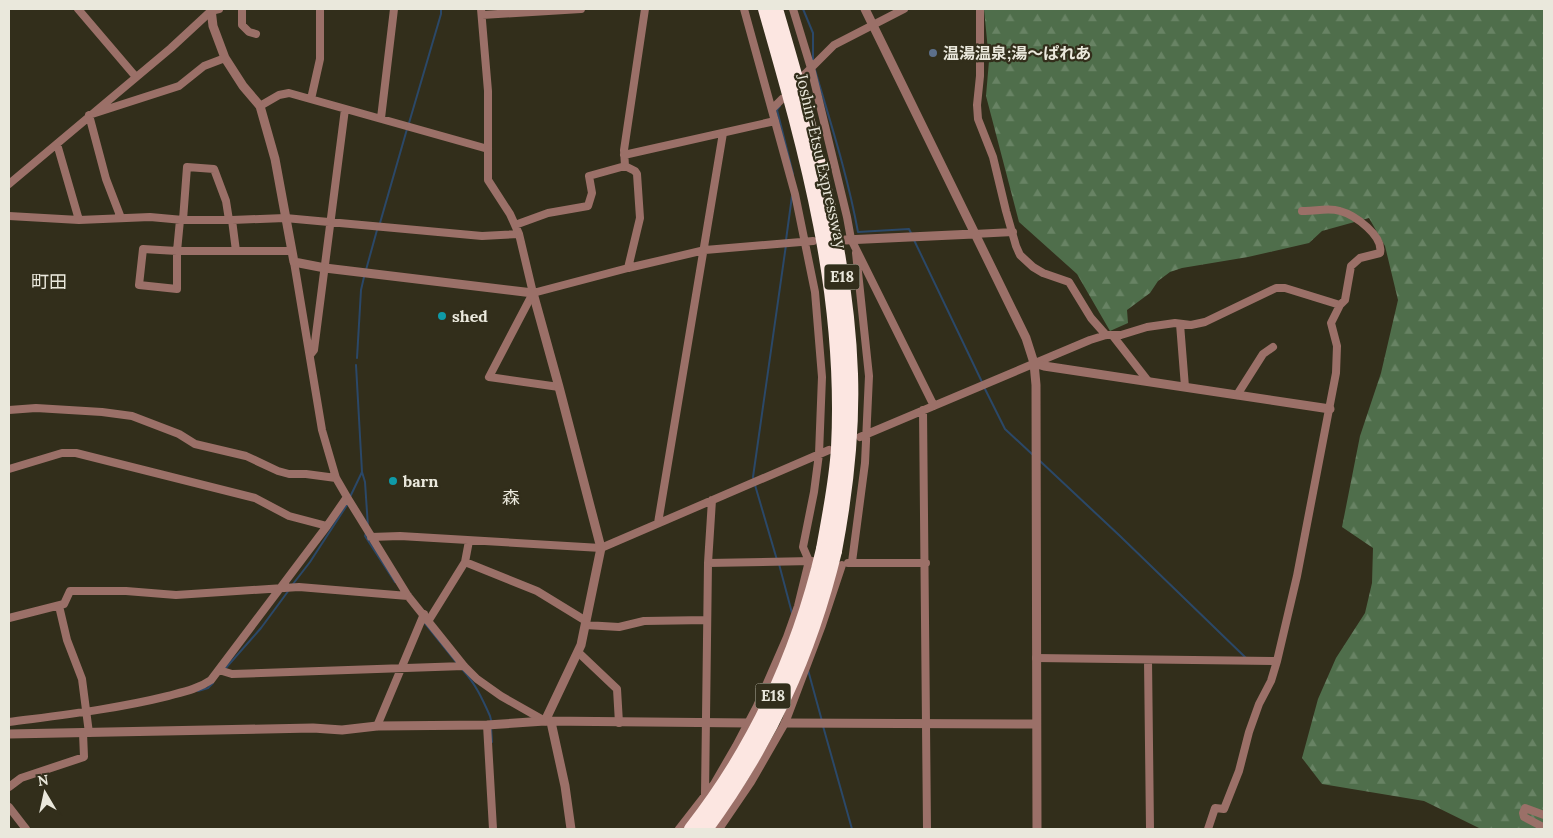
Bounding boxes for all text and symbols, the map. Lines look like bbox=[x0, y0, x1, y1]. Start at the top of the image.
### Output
place label: 温湯温泉;湯〜ぱれあ bbox=[943, 43, 1091, 63]
marker: 温湯温泉;湯〜ぱれあ bbox=[927, 47, 939, 59]
street label: Joshin-Etsu Expressway bbox=[792, 71, 852, 251]
road number: E18 bbox=[824, 264, 860, 290]
district label: 町田 bbox=[31, 270, 67, 293]
place label: shed bbox=[452, 306, 488, 326]
marker: shed bbox=[436, 310, 448, 322]
place label: barn bbox=[402, 471, 438, 491]
marker: barn bbox=[387, 475, 399, 487]
district label: 森 bbox=[502, 486, 520, 509]
road number: E18 bbox=[756, 684, 790, 708]
north arrow bbox=[20, 768, 70, 818]
text: N bbox=[36, 770, 50, 790]

